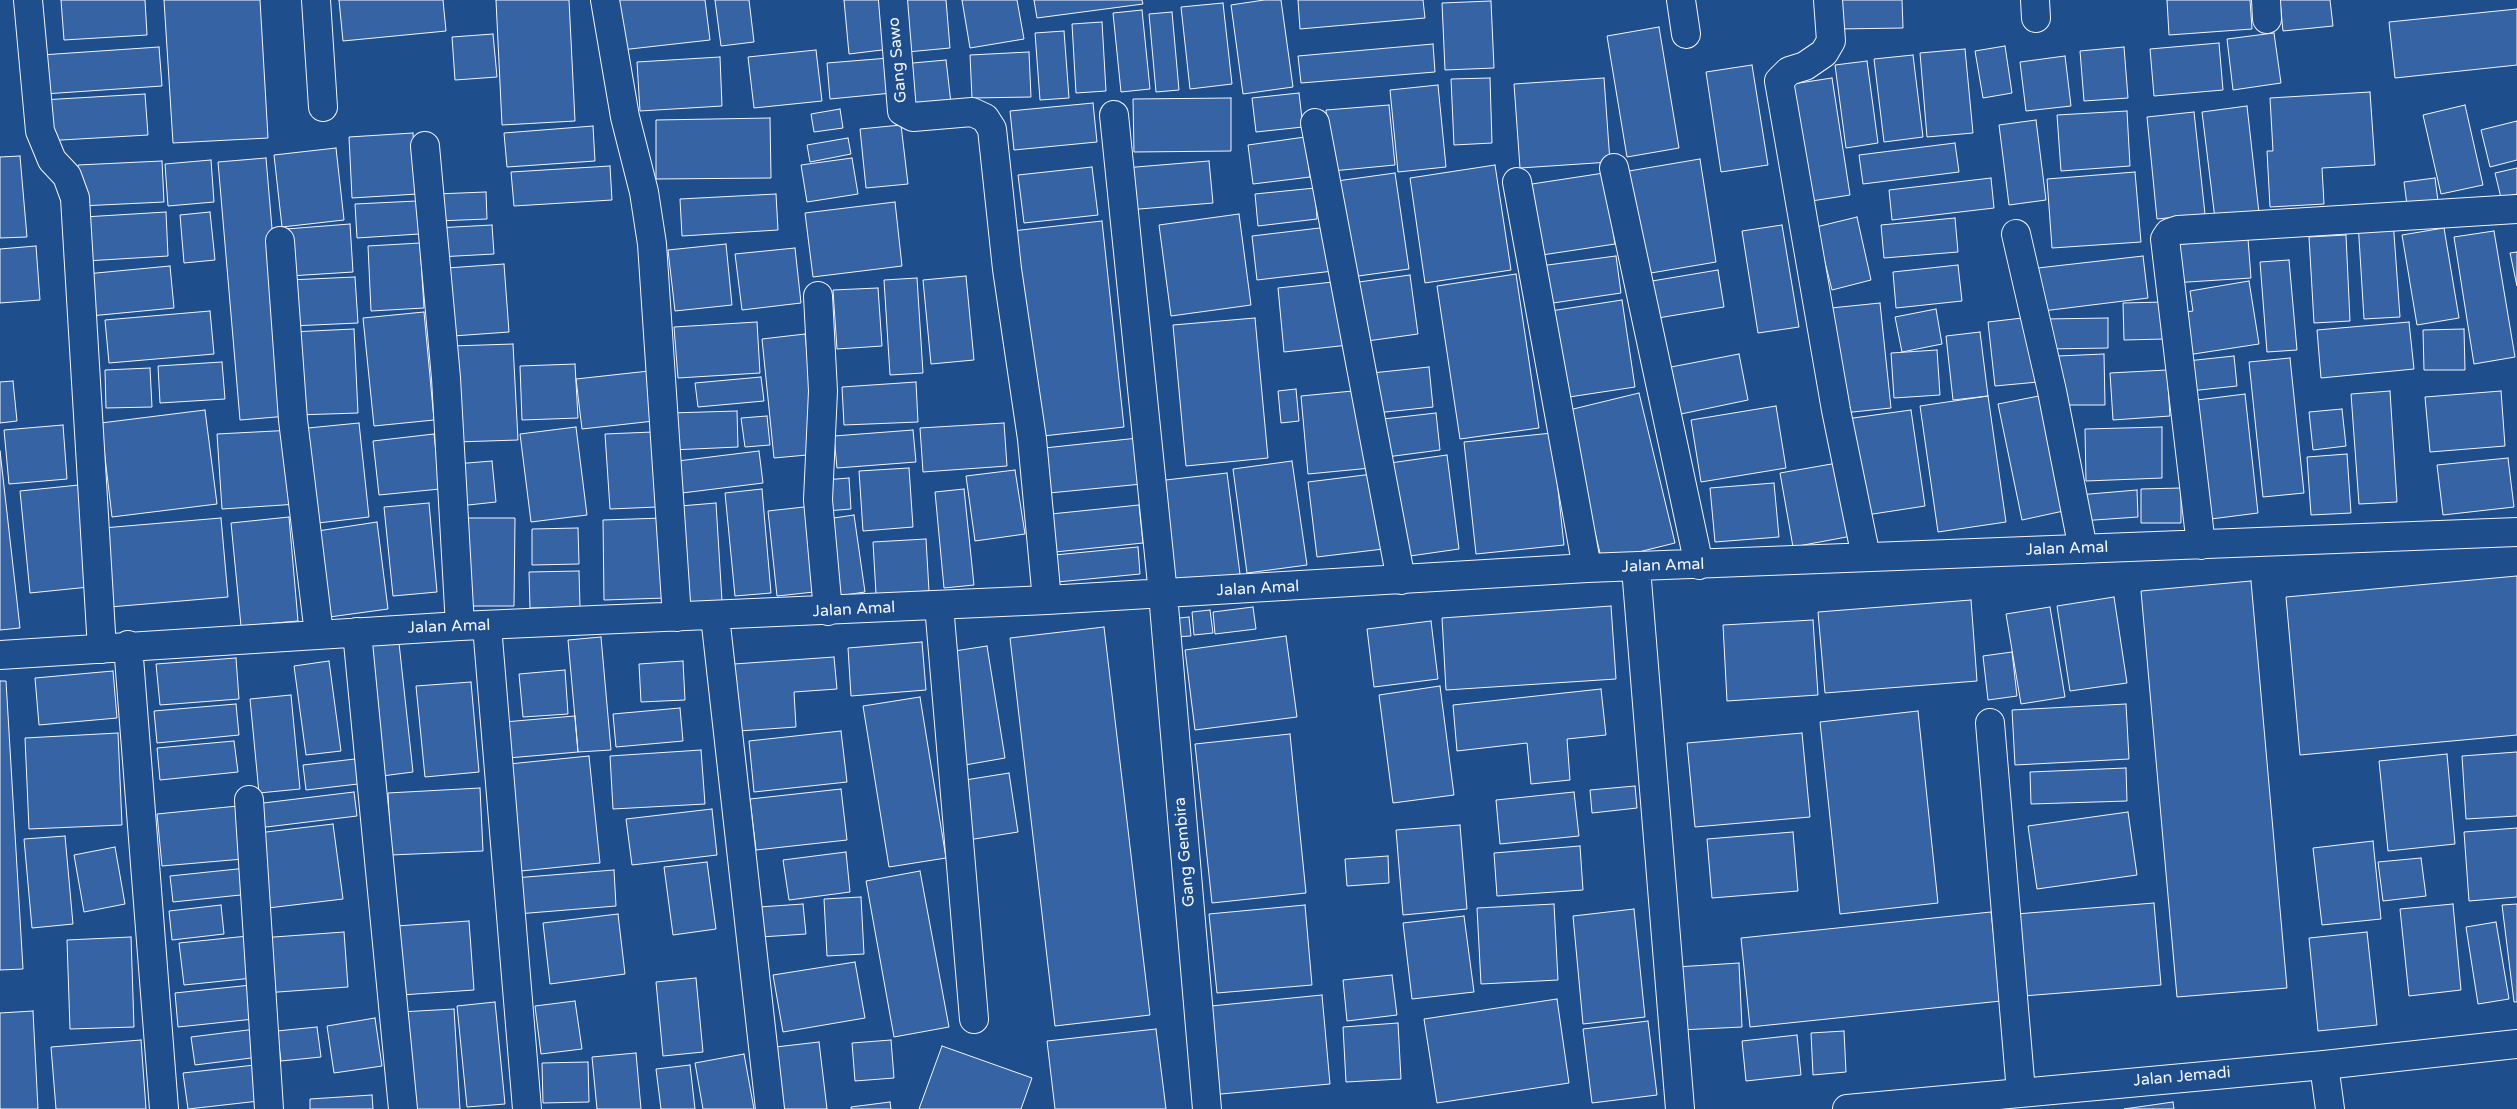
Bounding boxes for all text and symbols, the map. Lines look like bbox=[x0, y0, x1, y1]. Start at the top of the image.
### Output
street label: Gang Sawo bbox=[885, 16, 911, 104]
street label: Jalan Amal bbox=[2025, 538, 2109, 560]
street label: Jalan Amal bbox=[1621, 555, 1705, 577]
street label: Jalan Amal bbox=[1216, 577, 1300, 601]
street label: Jalan Amal bbox=[812, 598, 896, 622]
street label: Jalan Amal bbox=[407, 616, 491, 638]
street label: Gang Gembira bbox=[1171, 796, 1199, 908]
street label: Jalan Jemadi bbox=[2133, 1063, 2231, 1091]

